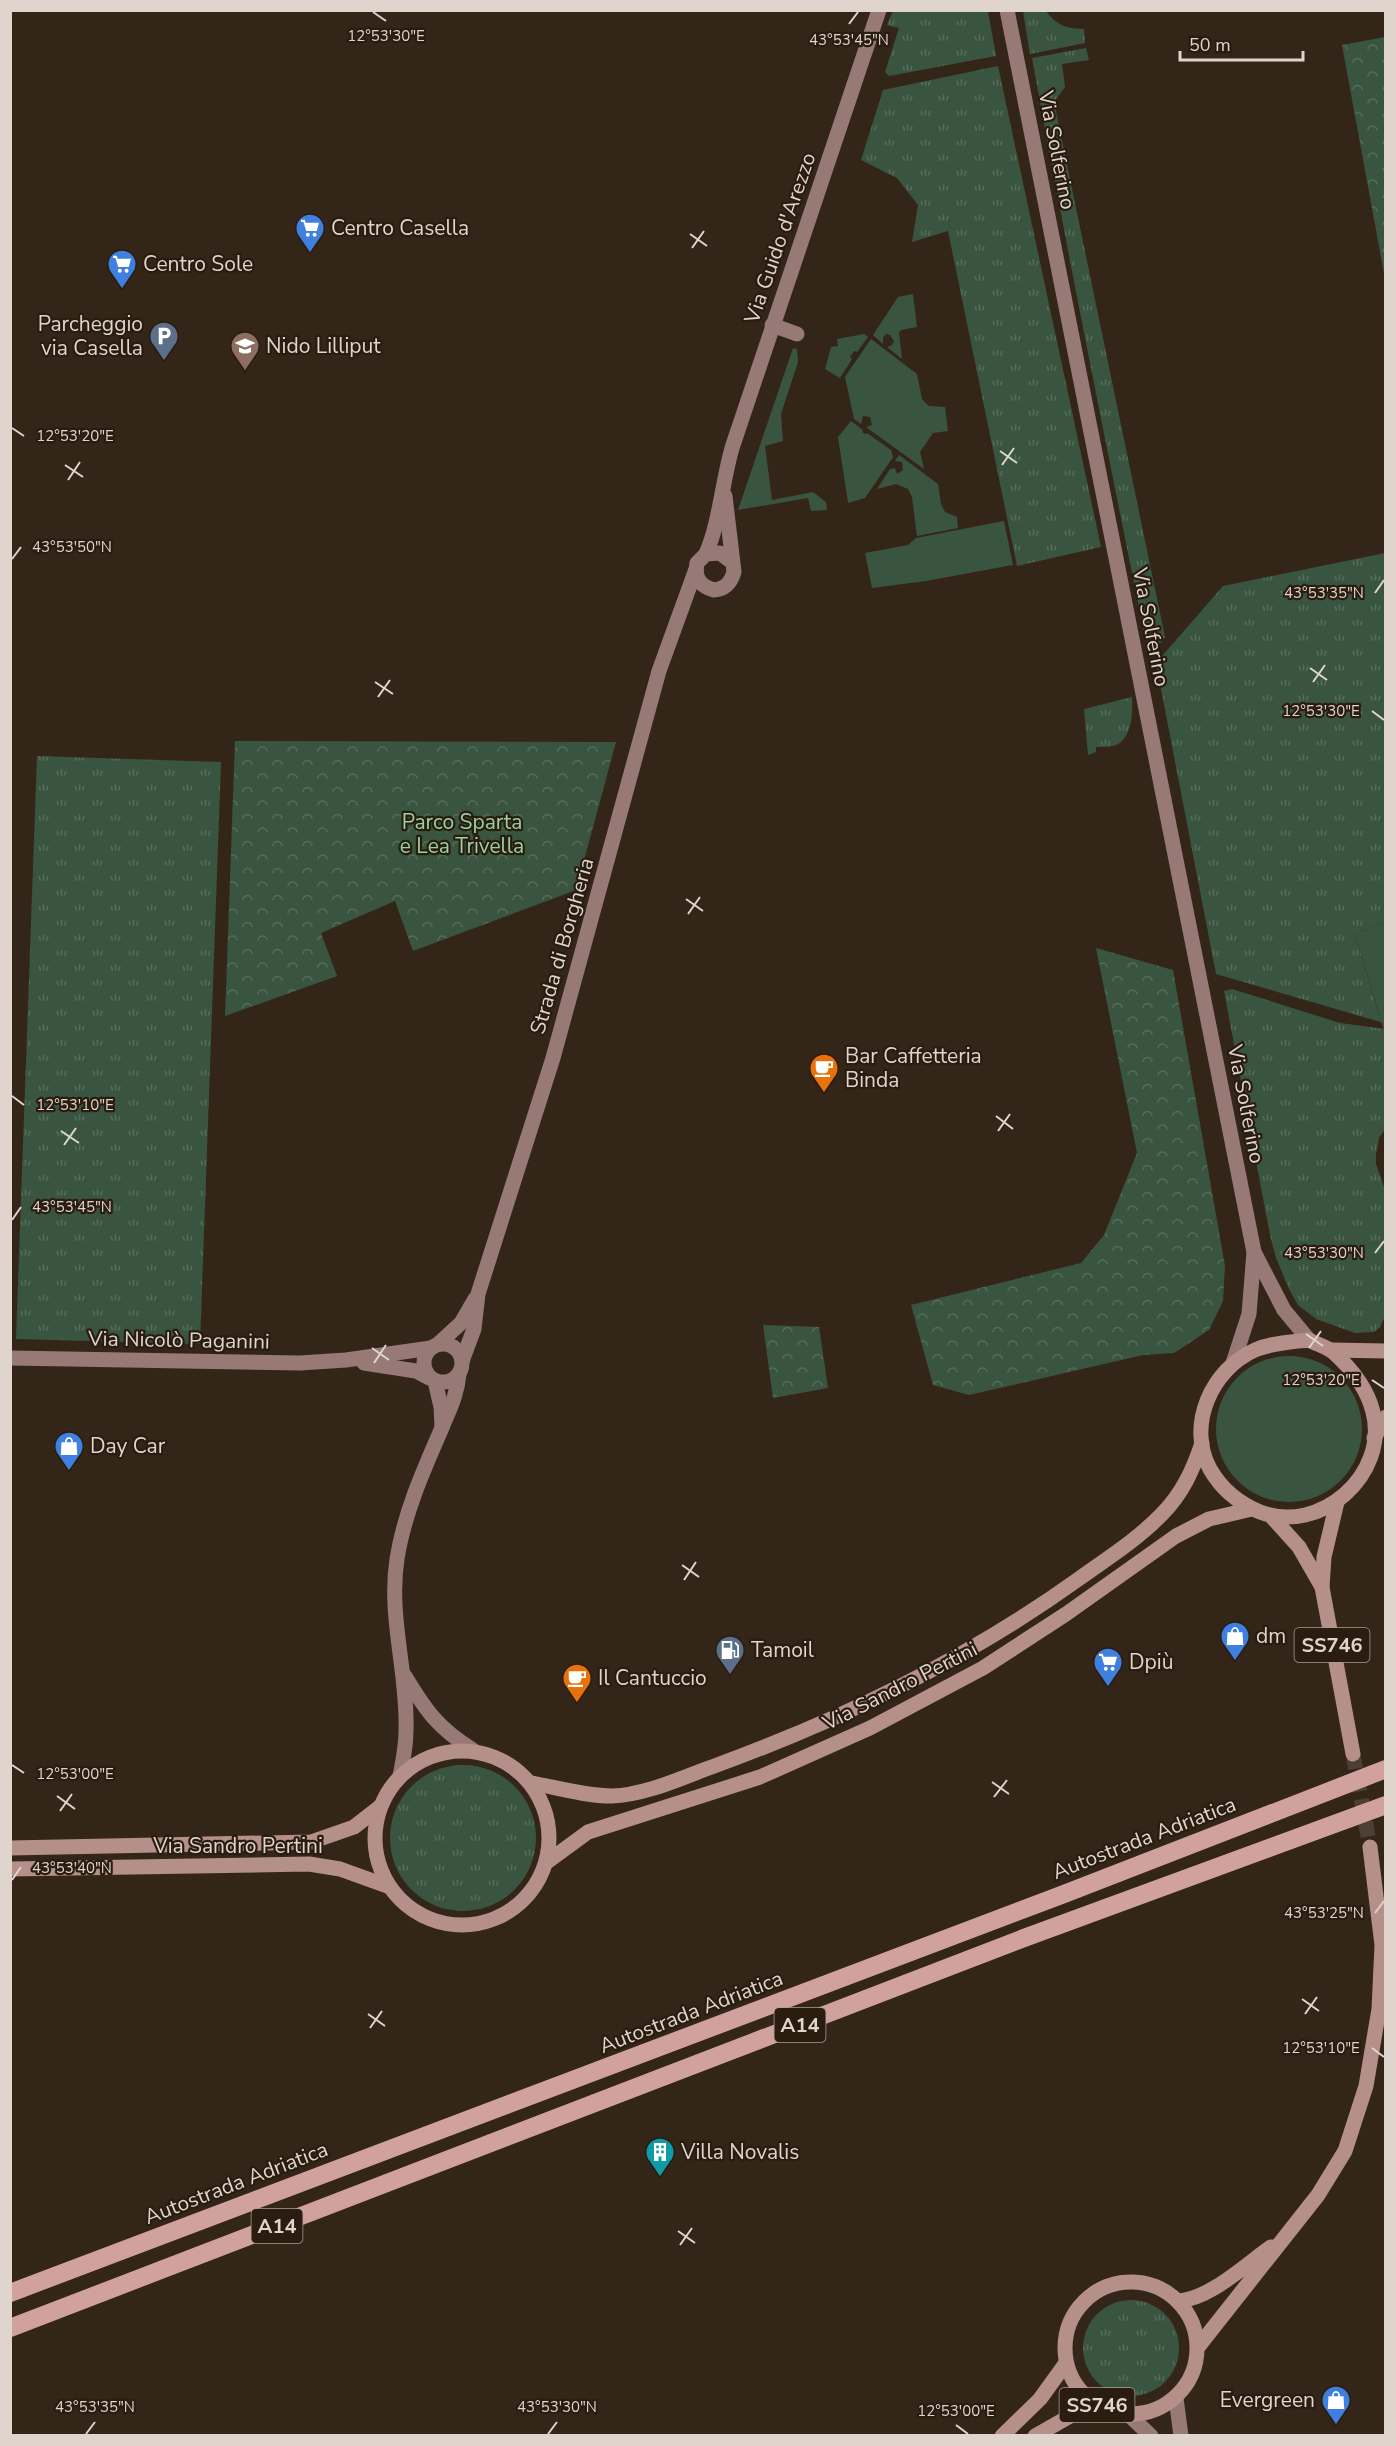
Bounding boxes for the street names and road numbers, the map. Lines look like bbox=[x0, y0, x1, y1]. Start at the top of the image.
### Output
street label: Via Solferino bbox=[1032, 87, 1082, 212]
street label: Via Guido d'Arezzo bbox=[737, 149, 822, 328]
street label: Via Solferino bbox=[1126, 564, 1176, 689]
street label: Strada di Borgheria bbox=[523, 855, 601, 1037]
street label: Via Solferino bbox=[1221, 1041, 1271, 1166]
street label: Via Nicolò Paganini bbox=[87, 1324, 270, 1356]
road number: SS746 bbox=[1294, 1628, 1370, 1662]
street label: Via Sandro Pertini bbox=[817, 1635, 982, 1737]
street label: Autostrada Adriatica bbox=[1048, 1790, 1240, 1886]
street label: Via Sandro Pertini bbox=[152, 1832, 323, 1860]
street label: Autostrada Adriatica bbox=[595, 1964, 787, 2060]
road number: A14 bbox=[774, 2008, 826, 2042]
street label: Autostrada Adriatica bbox=[140, 2135, 332, 2231]
road number: A14 bbox=[252, 2209, 302, 2243]
road number: SS746 bbox=[1060, 2388, 1134, 2422]

